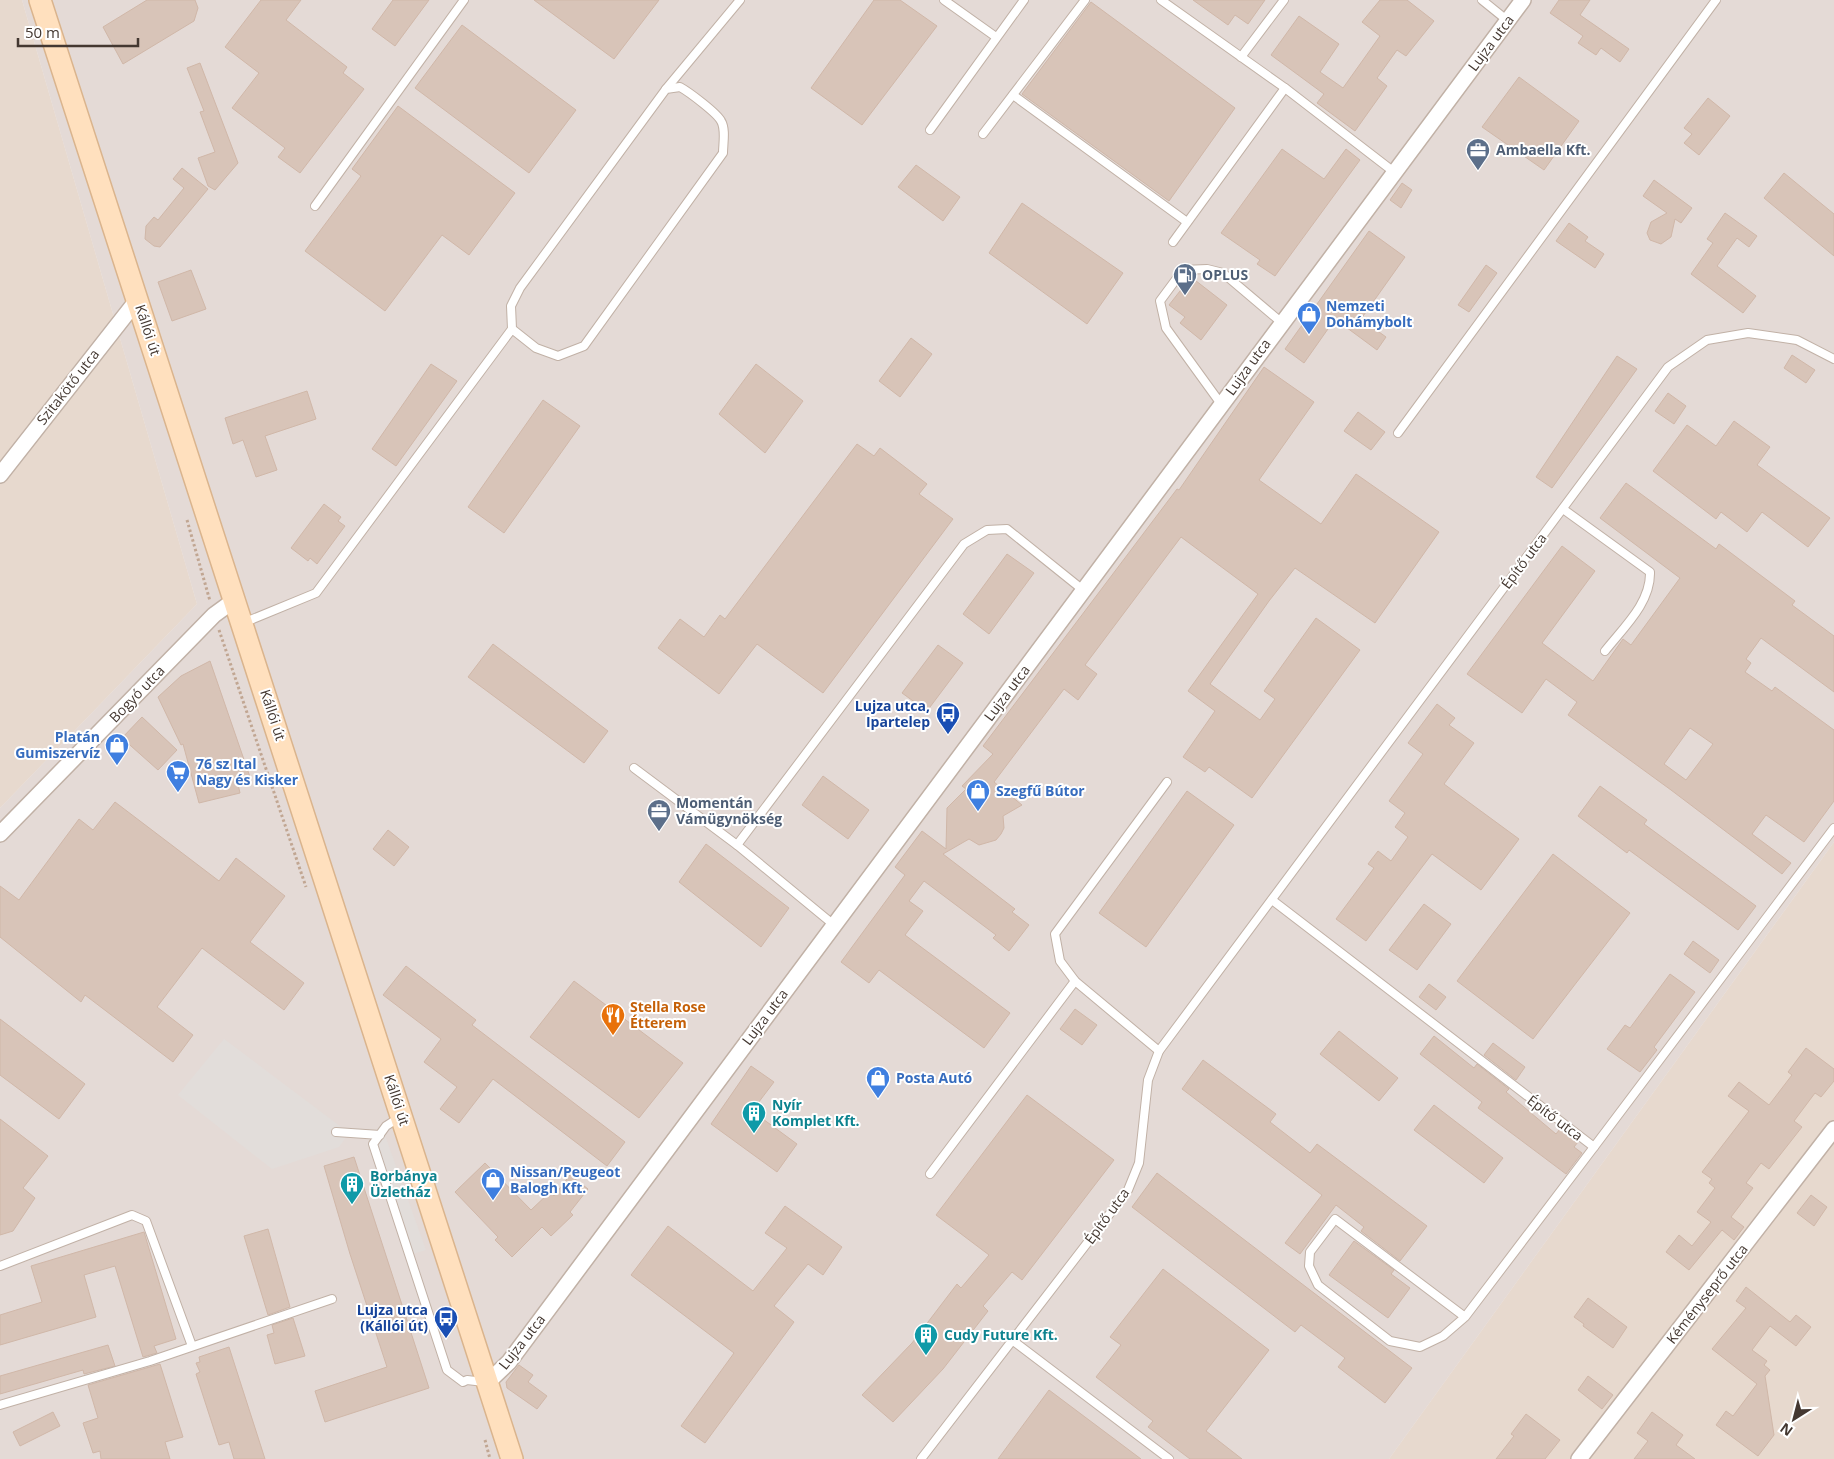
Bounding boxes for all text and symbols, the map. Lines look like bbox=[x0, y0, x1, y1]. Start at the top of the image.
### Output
street label: Lujza utca bbox=[1463, 11, 1518, 75]
scale bar bbox=[18, 15, 138, 47]
text: 50 m bbox=[25, 22, 60, 42]
office icon: Ambaella Kft. bbox=[1465, 137, 1491, 171]
place label: Ambaella Kft. bbox=[1496, 140, 1590, 159]
fuel station icon: OPLUS bbox=[1172, 262, 1198, 296]
place label: OPLUS bbox=[1202, 265, 1248, 284]
place label: Nemzeti Dohámybolt bbox=[1326, 296, 1412, 331]
shop icon: Nemzeti Dohámybolt bbox=[1296, 301, 1322, 335]
street label: Kállói út bbox=[131, 302, 166, 358]
street label: Lujza utca bbox=[1221, 335, 1275, 399]
street label: Szitakötő utca bbox=[32, 345, 103, 429]
street label: Építő utca bbox=[1496, 529, 1551, 592]
street label: Bogyó utca bbox=[105, 661, 169, 726]
street label: Lujza utca bbox=[979, 661, 1034, 725]
street label: Kállói út bbox=[256, 687, 291, 743]
place label: Lujza utca, Ipartelep bbox=[855, 696, 930, 731]
bus stop icon: Lujza utca, Ipartelep bbox=[935, 701, 961, 735]
place label: Platán Gumiszervíz bbox=[15, 727, 100, 762]
shop icon: Platán Gumiszervíz bbox=[104, 732, 130, 766]
place label: 76 sz Ital Nagy és Kisker bbox=[196, 754, 299, 789]
supermarket icon: 76 sz Ital Nagy és Kisker bbox=[165, 759, 191, 793]
shop icon: Szegfű Bútor bbox=[965, 778, 991, 812]
place label: Szegfű Bútor bbox=[996, 781, 1085, 800]
place label: Momentán Vámügynökség bbox=[676, 793, 782, 828]
office icon: Momentán Vámügynökség bbox=[646, 798, 672, 832]
street label: Lujza utca bbox=[737, 985, 792, 1049]
place label: Stella Rose Étterem bbox=[630, 997, 706, 1032]
restaurant icon: Stella Rose Étterem bbox=[600, 1002, 626, 1036]
shop icon: Posta Autó bbox=[865, 1065, 891, 1099]
place label: Posta Autó bbox=[896, 1068, 973, 1087]
street label: Kállói út bbox=[380, 1072, 415, 1128]
street label: Építő utca bbox=[1524, 1090, 1587, 1145]
place label: Nyír Komplet Kft. bbox=[772, 1095, 860, 1130]
building icon: Nyír Komplet Kft. bbox=[741, 1100, 767, 1134]
place label: Nissan/Peugeot Balogh Kft. bbox=[510, 1162, 620, 1197]
place label: Borbánya Üzletház bbox=[370, 1166, 437, 1201]
shop icon: Nissan/Peugeot Balogh Kft. bbox=[480, 1167, 506, 1201]
building icon: Borbánya Üzletház bbox=[339, 1171, 365, 1205]
street label: Építő utca bbox=[1080, 1184, 1133, 1248]
street label: Kéményseprő utca bbox=[1662, 1240, 1752, 1348]
place label: Lujza utca (Kállói út) bbox=[357, 1300, 428, 1335]
bus stop icon: Lujza utca (Kállói út) bbox=[433, 1305, 459, 1339]
street label: Lujza utca bbox=[494, 1310, 549, 1373]
building icon: Cudy Future Kft. bbox=[913, 1322, 939, 1356]
place label: Cudy Future Kft. bbox=[944, 1325, 1058, 1344]
north arrow bbox=[1769, 1394, 1819, 1444]
text: N bbox=[1776, 1419, 1796, 1441]

